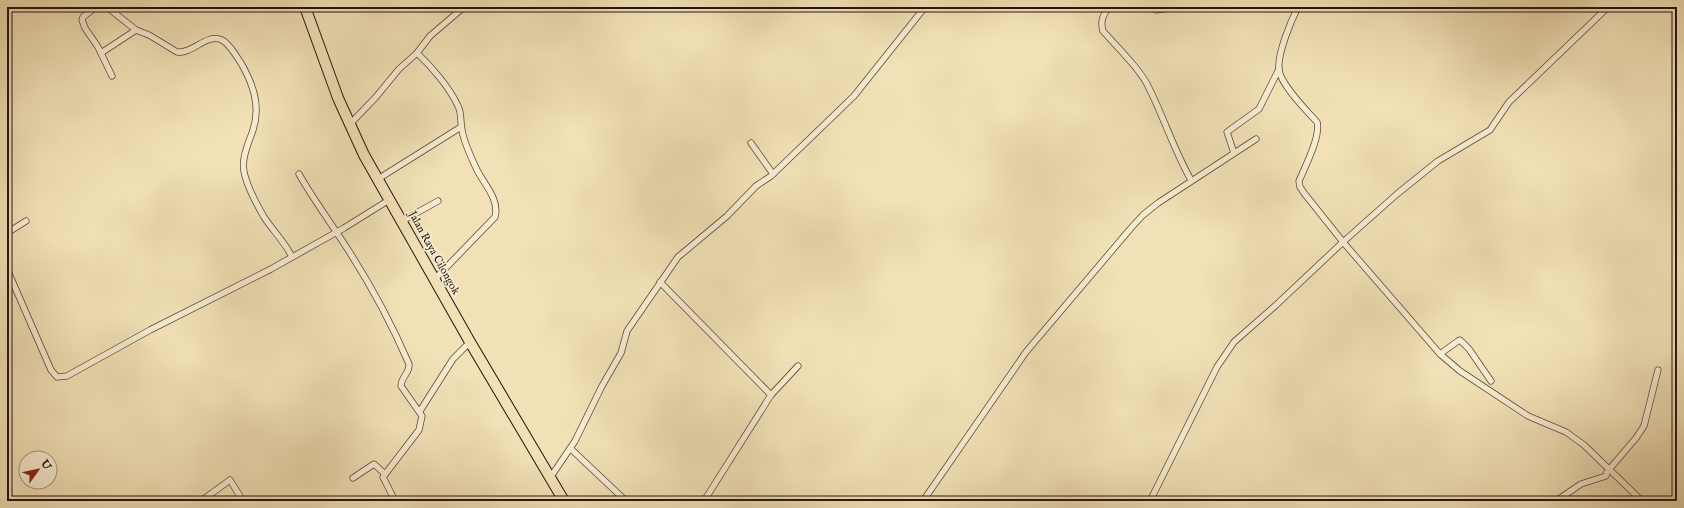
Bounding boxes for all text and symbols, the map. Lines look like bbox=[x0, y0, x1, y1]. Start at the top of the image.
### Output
street label: Jalan Raya Cilongok bbox=[404, 207, 463, 297]
north arrow bbox=[18, 450, 58, 490]
text: U bbox=[37, 457, 54, 473]

